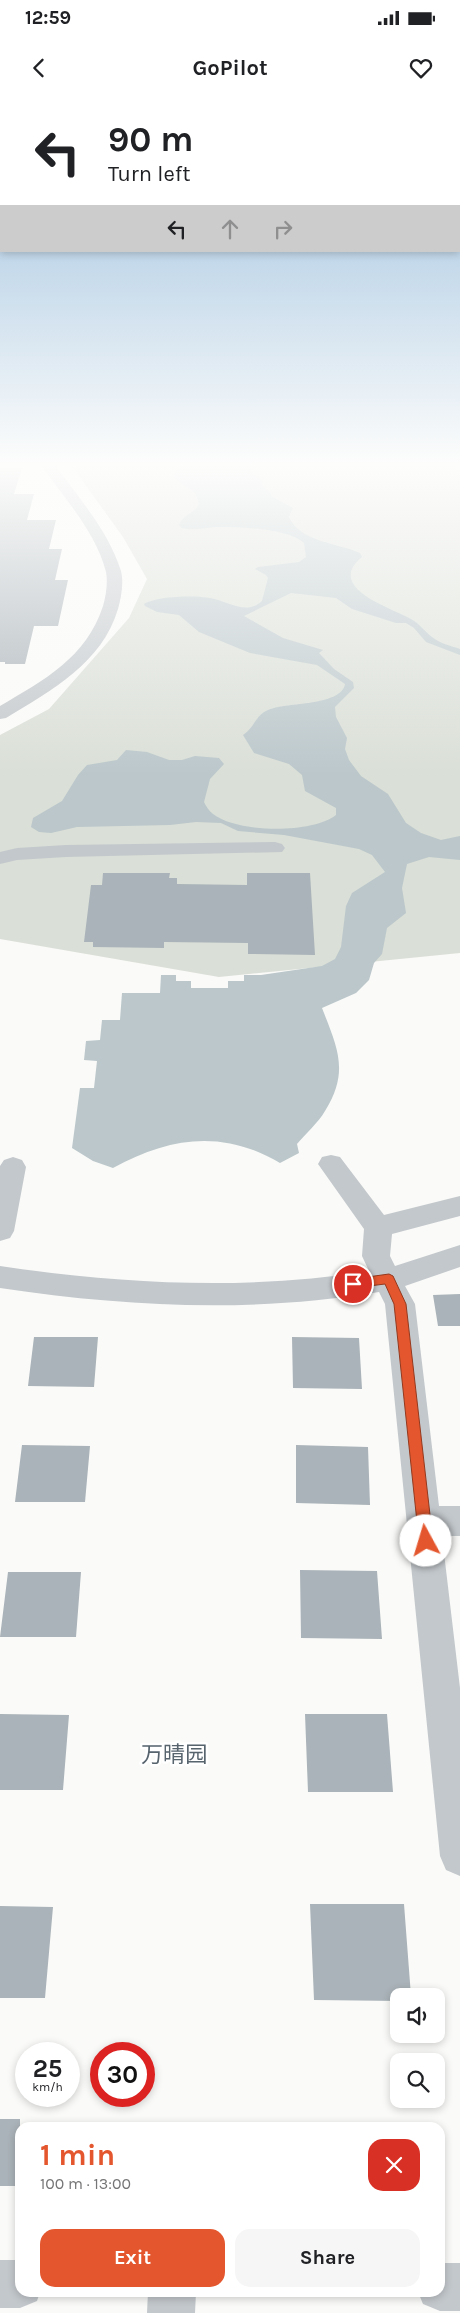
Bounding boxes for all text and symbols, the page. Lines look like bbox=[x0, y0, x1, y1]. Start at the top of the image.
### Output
text: 12:59 bbox=[25, 7, 71, 29]
icon: back bbox=[25, 54, 53, 82]
icon: heart bbox=[407, 54, 435, 82]
text: GoPilot bbox=[192, 55, 268, 81]
text: 90 m bbox=[108, 119, 194, 160]
icon: left bbox=[25, 120, 90, 185]
text: Turn left bbox=[108, 161, 191, 187]
icon: left bbox=[163, 215, 191, 243]
icon: ahead bbox=[216, 215, 244, 243]
icon: right bbox=[269, 215, 297, 243]
pin bbox=[332, 1263, 374, 1305]
icon: arrive bbox=[339, 1270, 367, 1298]
position arrow bbox=[399, 1514, 451, 1566]
district label: 万晴园 bbox=[141, 1742, 207, 1768]
map controls bbox=[390, 1988, 445, 2108]
button: sound bbox=[390, 1988, 445, 2043]
speed limit sign: 30 bbox=[90, 2042, 155, 2107]
button: search bbox=[390, 2053, 445, 2108]
text: 25 bbox=[33, 2054, 62, 2083]
text: km/h bbox=[32, 2080, 63, 2094]
text: 1 min bbox=[40, 2137, 115, 2173]
button: close bbox=[368, 2139, 420, 2191]
text: 100 m · 13:00 bbox=[40, 2174, 131, 2193]
button: Exit bbox=[40, 2229, 225, 2287]
button: Share bbox=[235, 2229, 420, 2287]

